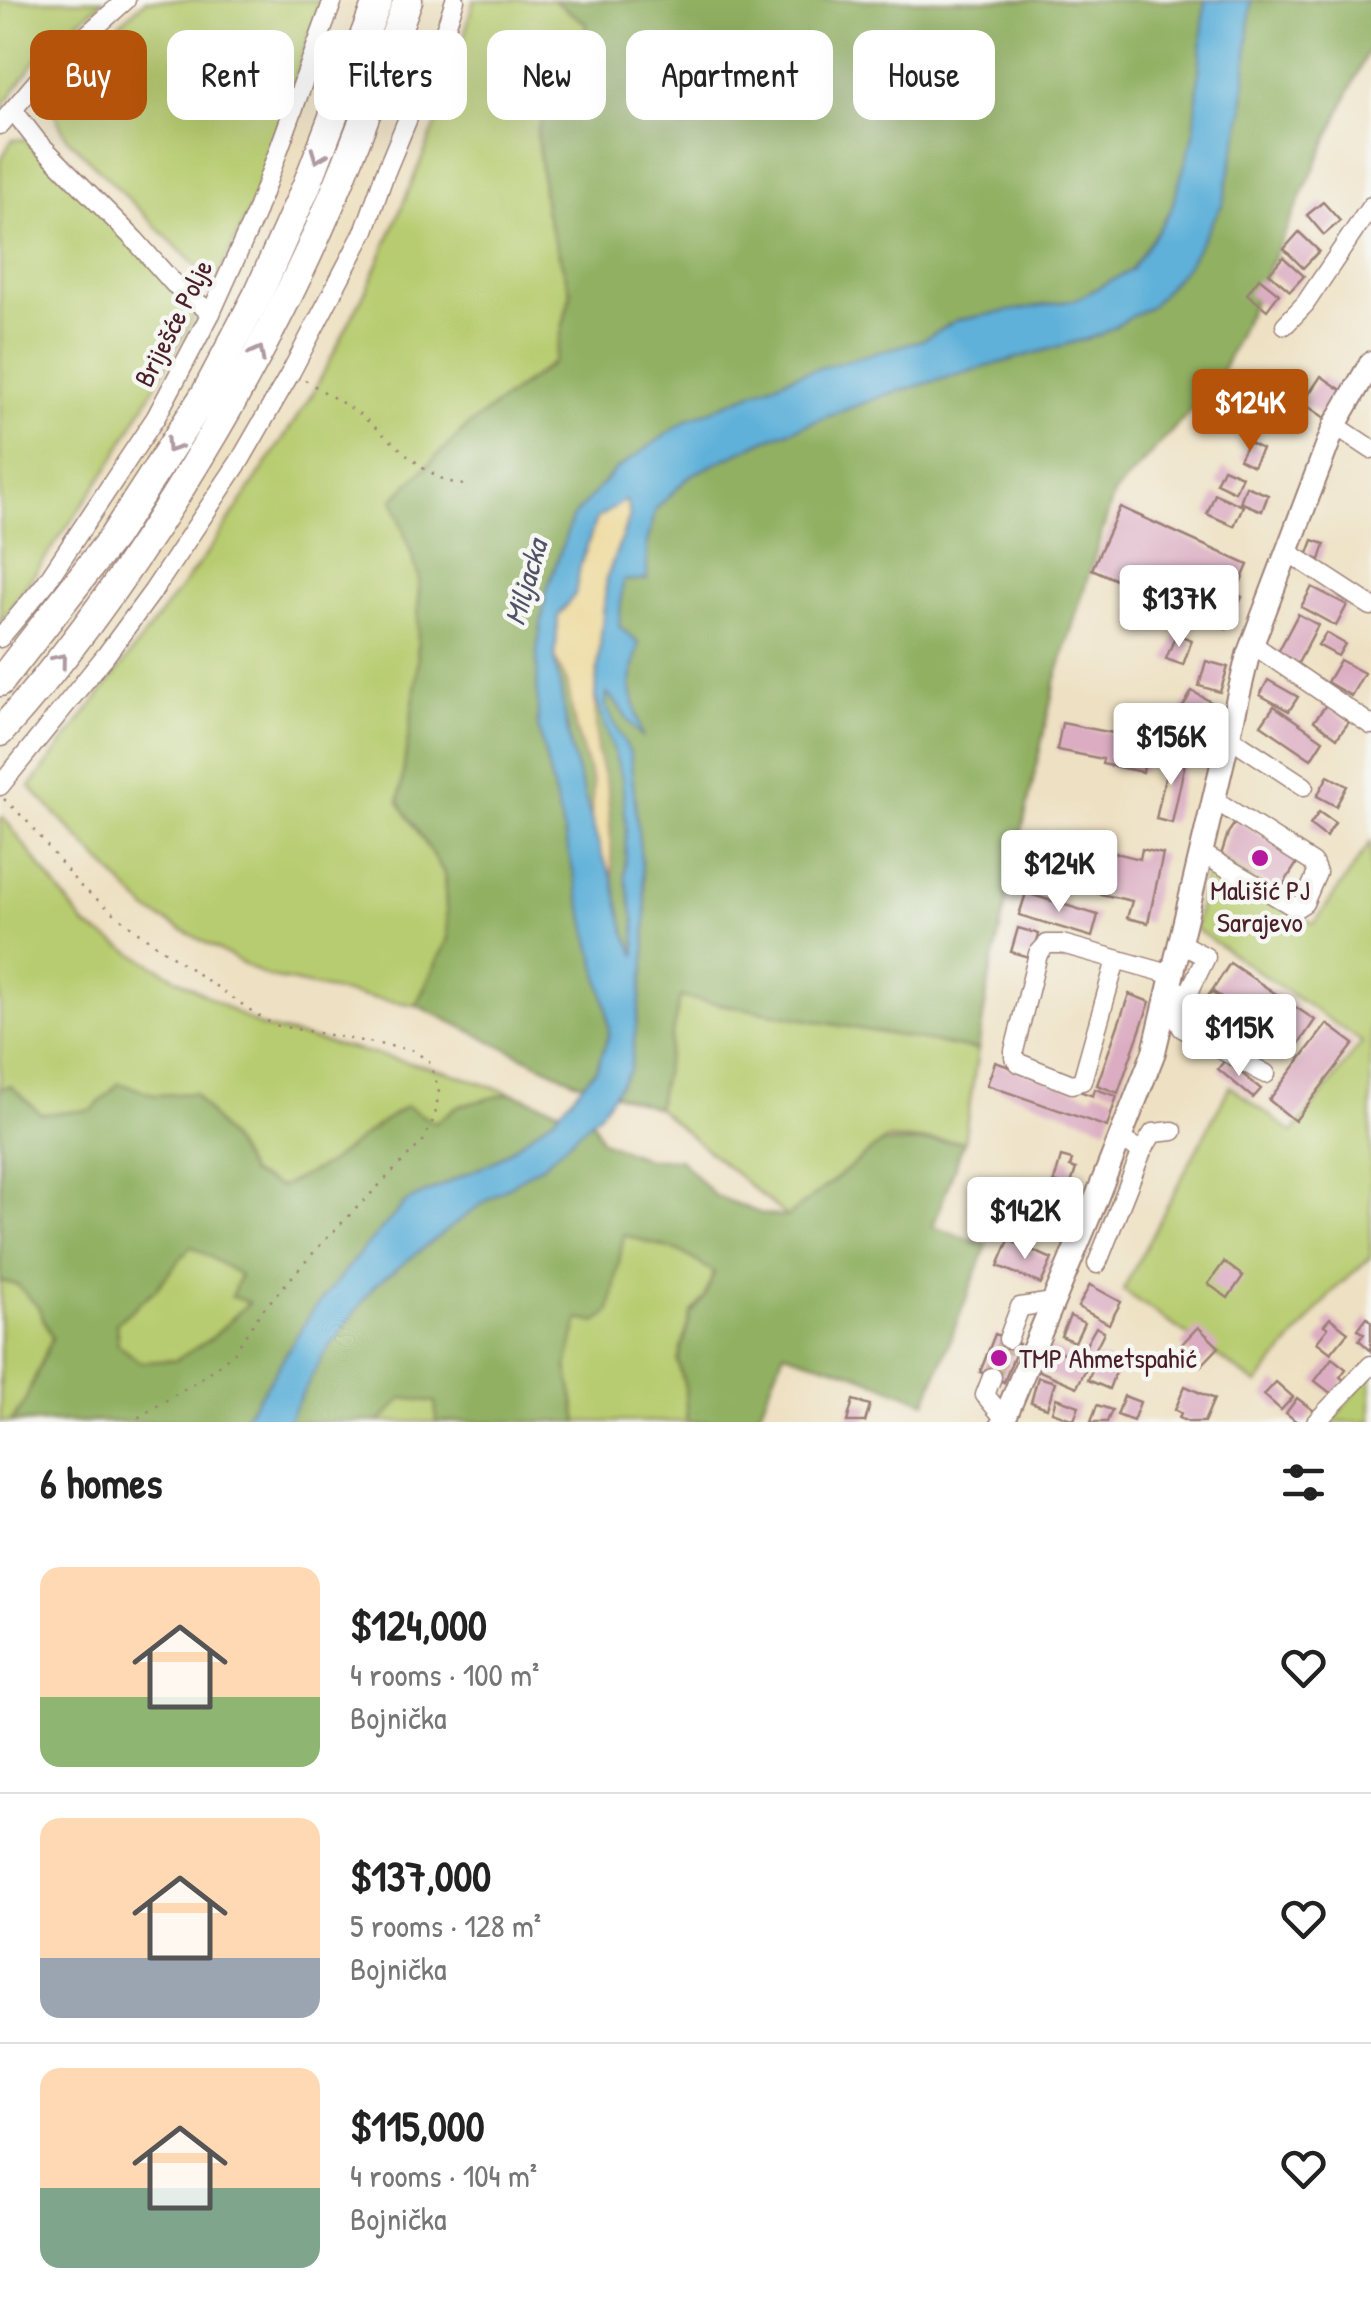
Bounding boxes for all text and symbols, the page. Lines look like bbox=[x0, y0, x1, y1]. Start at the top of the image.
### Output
chip: Buy bbox=[30, 30, 147, 120]
chip: Rent bbox=[167, 30, 294, 120]
chip: Filters bbox=[314, 30, 467, 120]
chip: New bbox=[487, 30, 606, 120]
chip: Apartment bbox=[626, 30, 833, 120]
chip: House bbox=[853, 30, 995, 120]
one-way arrow bbox=[310, 147, 330, 164]
street label: Briješće Polje bbox=[125, 253, 221, 393]
one-way arrow bbox=[246, 345, 265, 363]
pin: $124K bbox=[1180, 369, 1320, 454]
text: $124K bbox=[1214, 380, 1286, 423]
one-way arrow bbox=[166, 435, 185, 453]
water label: Miljacka bbox=[494, 531, 557, 629]
pin: $137K bbox=[1109, 565, 1249, 650]
text: $137K bbox=[1142, 576, 1216, 619]
one-way arrow bbox=[48, 653, 66, 671]
pin: $156K bbox=[1101, 703, 1241, 788]
text: $156K bbox=[1136, 714, 1206, 757]
pin: $124K bbox=[989, 830, 1129, 915]
text: $124K bbox=[1023, 841, 1095, 884]
marker: Mališić PJ Sarajevo bbox=[1249, 847, 1271, 869]
place label: Mališić PJ Sarajevo bbox=[1210, 871, 1310, 941]
pin: $115K bbox=[1169, 994, 1309, 1079]
text: $115K bbox=[1204, 1005, 1274, 1048]
pin: $142K bbox=[955, 1177, 1095, 1262]
text: $142K bbox=[989, 1188, 1061, 1231]
place label: TMP Ahmetspahić bbox=[1019, 1339, 1197, 1377]
marker: TMP Ahmetspahić bbox=[988, 1347, 1010, 1369]
text: 6 homes bbox=[40, 1454, 162, 1511]
icon: filters bbox=[1276, 1455, 1331, 1510]
text: $124,000 bbox=[350, 1596, 487, 1653]
icon: home bbox=[120, 1607, 240, 1727]
icon: heart bbox=[1276, 1640, 1331, 1695]
text: 4 rooms · 100 m² bbox=[350, 1653, 539, 1696]
text: Bojnička bbox=[350, 1696, 447, 1739]
text: $137,000 bbox=[350, 1847, 491, 1904]
icon: home bbox=[120, 1858, 240, 1978]
icon: heart bbox=[1276, 1891, 1331, 1946]
text: 5 rooms · 128 m² bbox=[350, 1904, 541, 1947]
text: Bojnička bbox=[350, 1947, 447, 1990]
text: $115,000 bbox=[350, 2097, 484, 2154]
icon: home bbox=[120, 2108, 240, 2228]
icon: heart bbox=[1276, 2141, 1331, 2196]
text: 4 rooms · 104 m² bbox=[350, 2154, 537, 2197]
text: Bojnička bbox=[350, 2197, 447, 2240]

